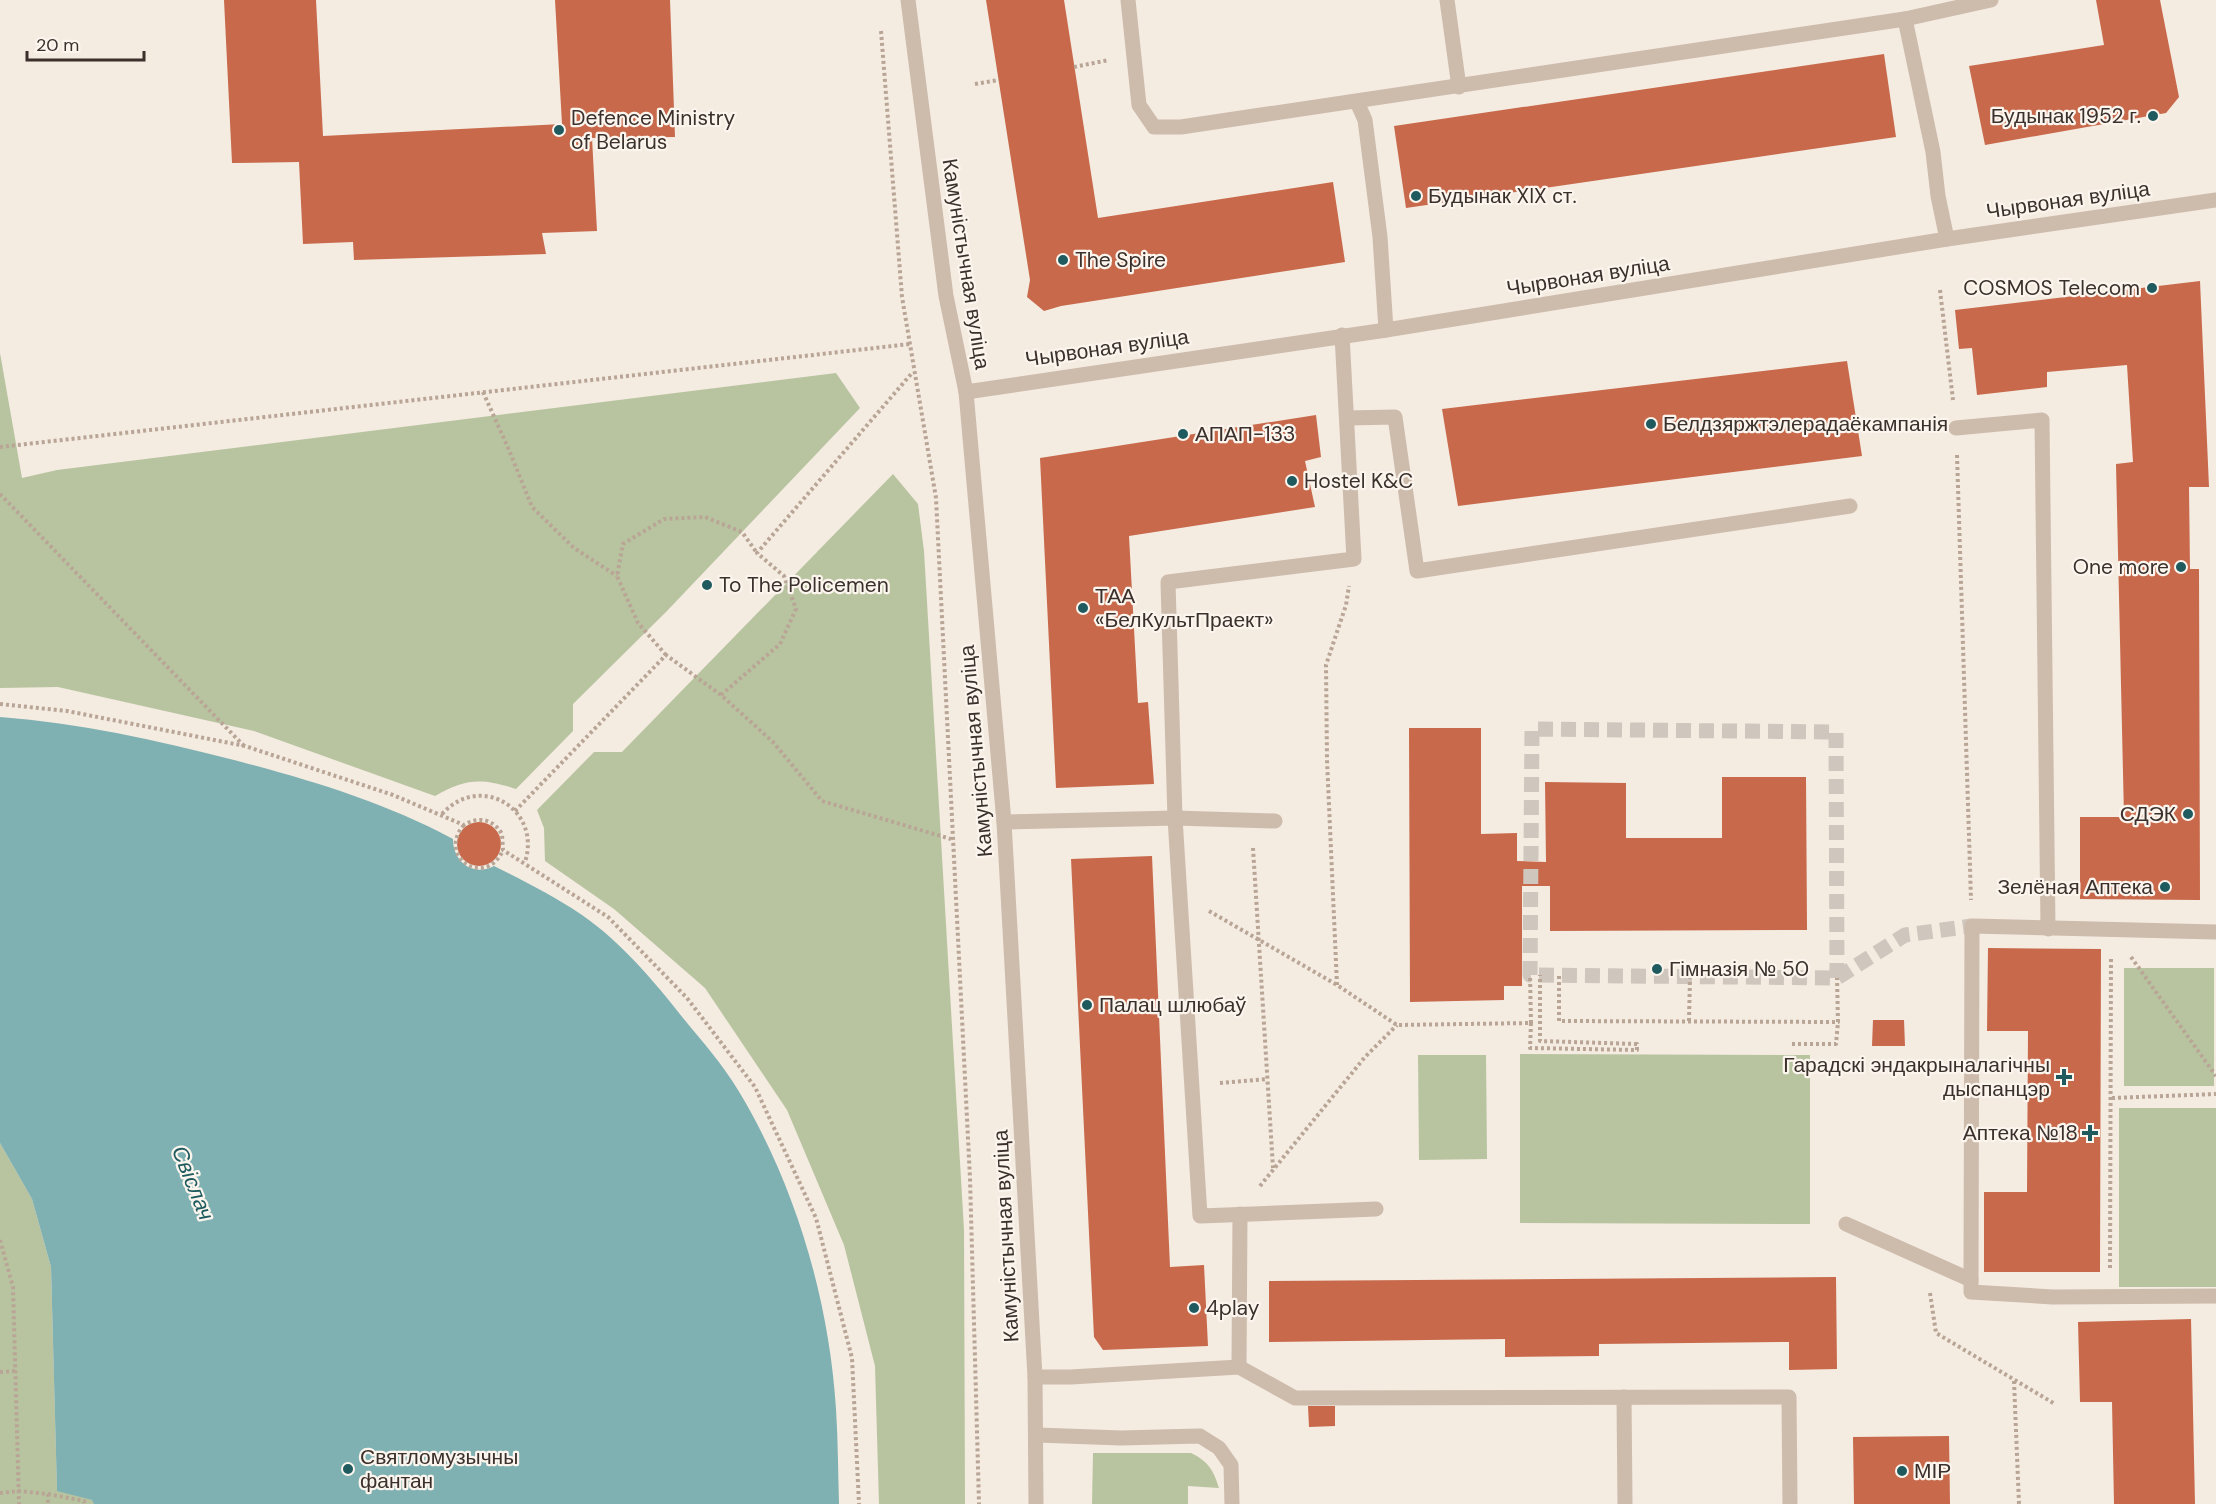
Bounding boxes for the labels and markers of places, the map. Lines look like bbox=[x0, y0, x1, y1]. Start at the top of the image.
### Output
place label: Будынак 1952 г. bbox=[1991, 102, 2141, 130]
place label: Defence Ministry of Belarus bbox=[571, 104, 735, 156]
marker: Будынак 1952 г. bbox=[2146, 109, 2160, 123]
marker: Defence Ministry of Belarus bbox=[552, 123, 566, 137]
place label: Будынак XIX ст. bbox=[1428, 182, 1577, 210]
marker: Будынак XIX ст. bbox=[1409, 189, 1423, 203]
place label: The Spire bbox=[1075, 246, 1166, 274]
marker: The Spire bbox=[1056, 253, 1070, 267]
place label: COSMOS Telecom bbox=[1963, 274, 2140, 302]
marker: COSMOS Telecom bbox=[2145, 281, 2159, 295]
place label: Белдзяржтэлерадаёкампанія bbox=[1663, 410, 1948, 438]
marker: Белдзяржтэлерадаёкампанія bbox=[1644, 417, 1658, 431]
place label: АПАП-133 bbox=[1195, 420, 1295, 448]
marker: АПАП-133 bbox=[1176, 427, 1190, 441]
place label: Hostel K&C bbox=[1304, 467, 1413, 495]
marker: Hostel K&C bbox=[1285, 474, 1299, 488]
place label: One more bbox=[2073, 553, 2169, 581]
marker: One more bbox=[2174, 560, 2188, 574]
place label: To The Policemen bbox=[719, 571, 889, 599]
marker: To The Policemen bbox=[700, 578, 714, 592]
place label: ТАА «БелКультПраект» bbox=[1095, 582, 1274, 634]
marker: ТАА «БелКультПраект» bbox=[1076, 601, 1090, 615]
place label: СДЭК bbox=[2120, 800, 2177, 828]
marker: СДЭК bbox=[2181, 807, 2195, 821]
place label: Зелёная Аптека bbox=[1997, 873, 2153, 901]
marker: Зелёная Аптека bbox=[2158, 880, 2172, 894]
place label: Гімназія № 50 bbox=[1669, 955, 1809, 983]
marker: Гімназія № 50 bbox=[1650, 962, 1664, 976]
place label: Палац шлюбаў bbox=[1099, 991, 1246, 1019]
marker: Палац шлюбаў bbox=[1080, 998, 1094, 1012]
place label: Гарадскі эндакрыналагічны дыспанцэр bbox=[1783, 1051, 2050, 1103]
marker: Гарадскі эндакрыналагічны дыспанцэр bbox=[2055, 1068, 2073, 1086]
place label: Аптека №18 bbox=[1963, 1119, 2078, 1147]
marker: Аптека №18 bbox=[2083, 1126, 2097, 1140]
place label: 4play bbox=[1206, 1294, 1260, 1322]
marker: 4play bbox=[1187, 1301, 1201, 1315]
place label: Святломузычны фантан bbox=[360, 1443, 518, 1495]
place label: МІР bbox=[1914, 1457, 1951, 1485]
marker: Святломузычны фантан bbox=[341, 1462, 355, 1476]
marker: МІР bbox=[1895, 1464, 1909, 1478]

